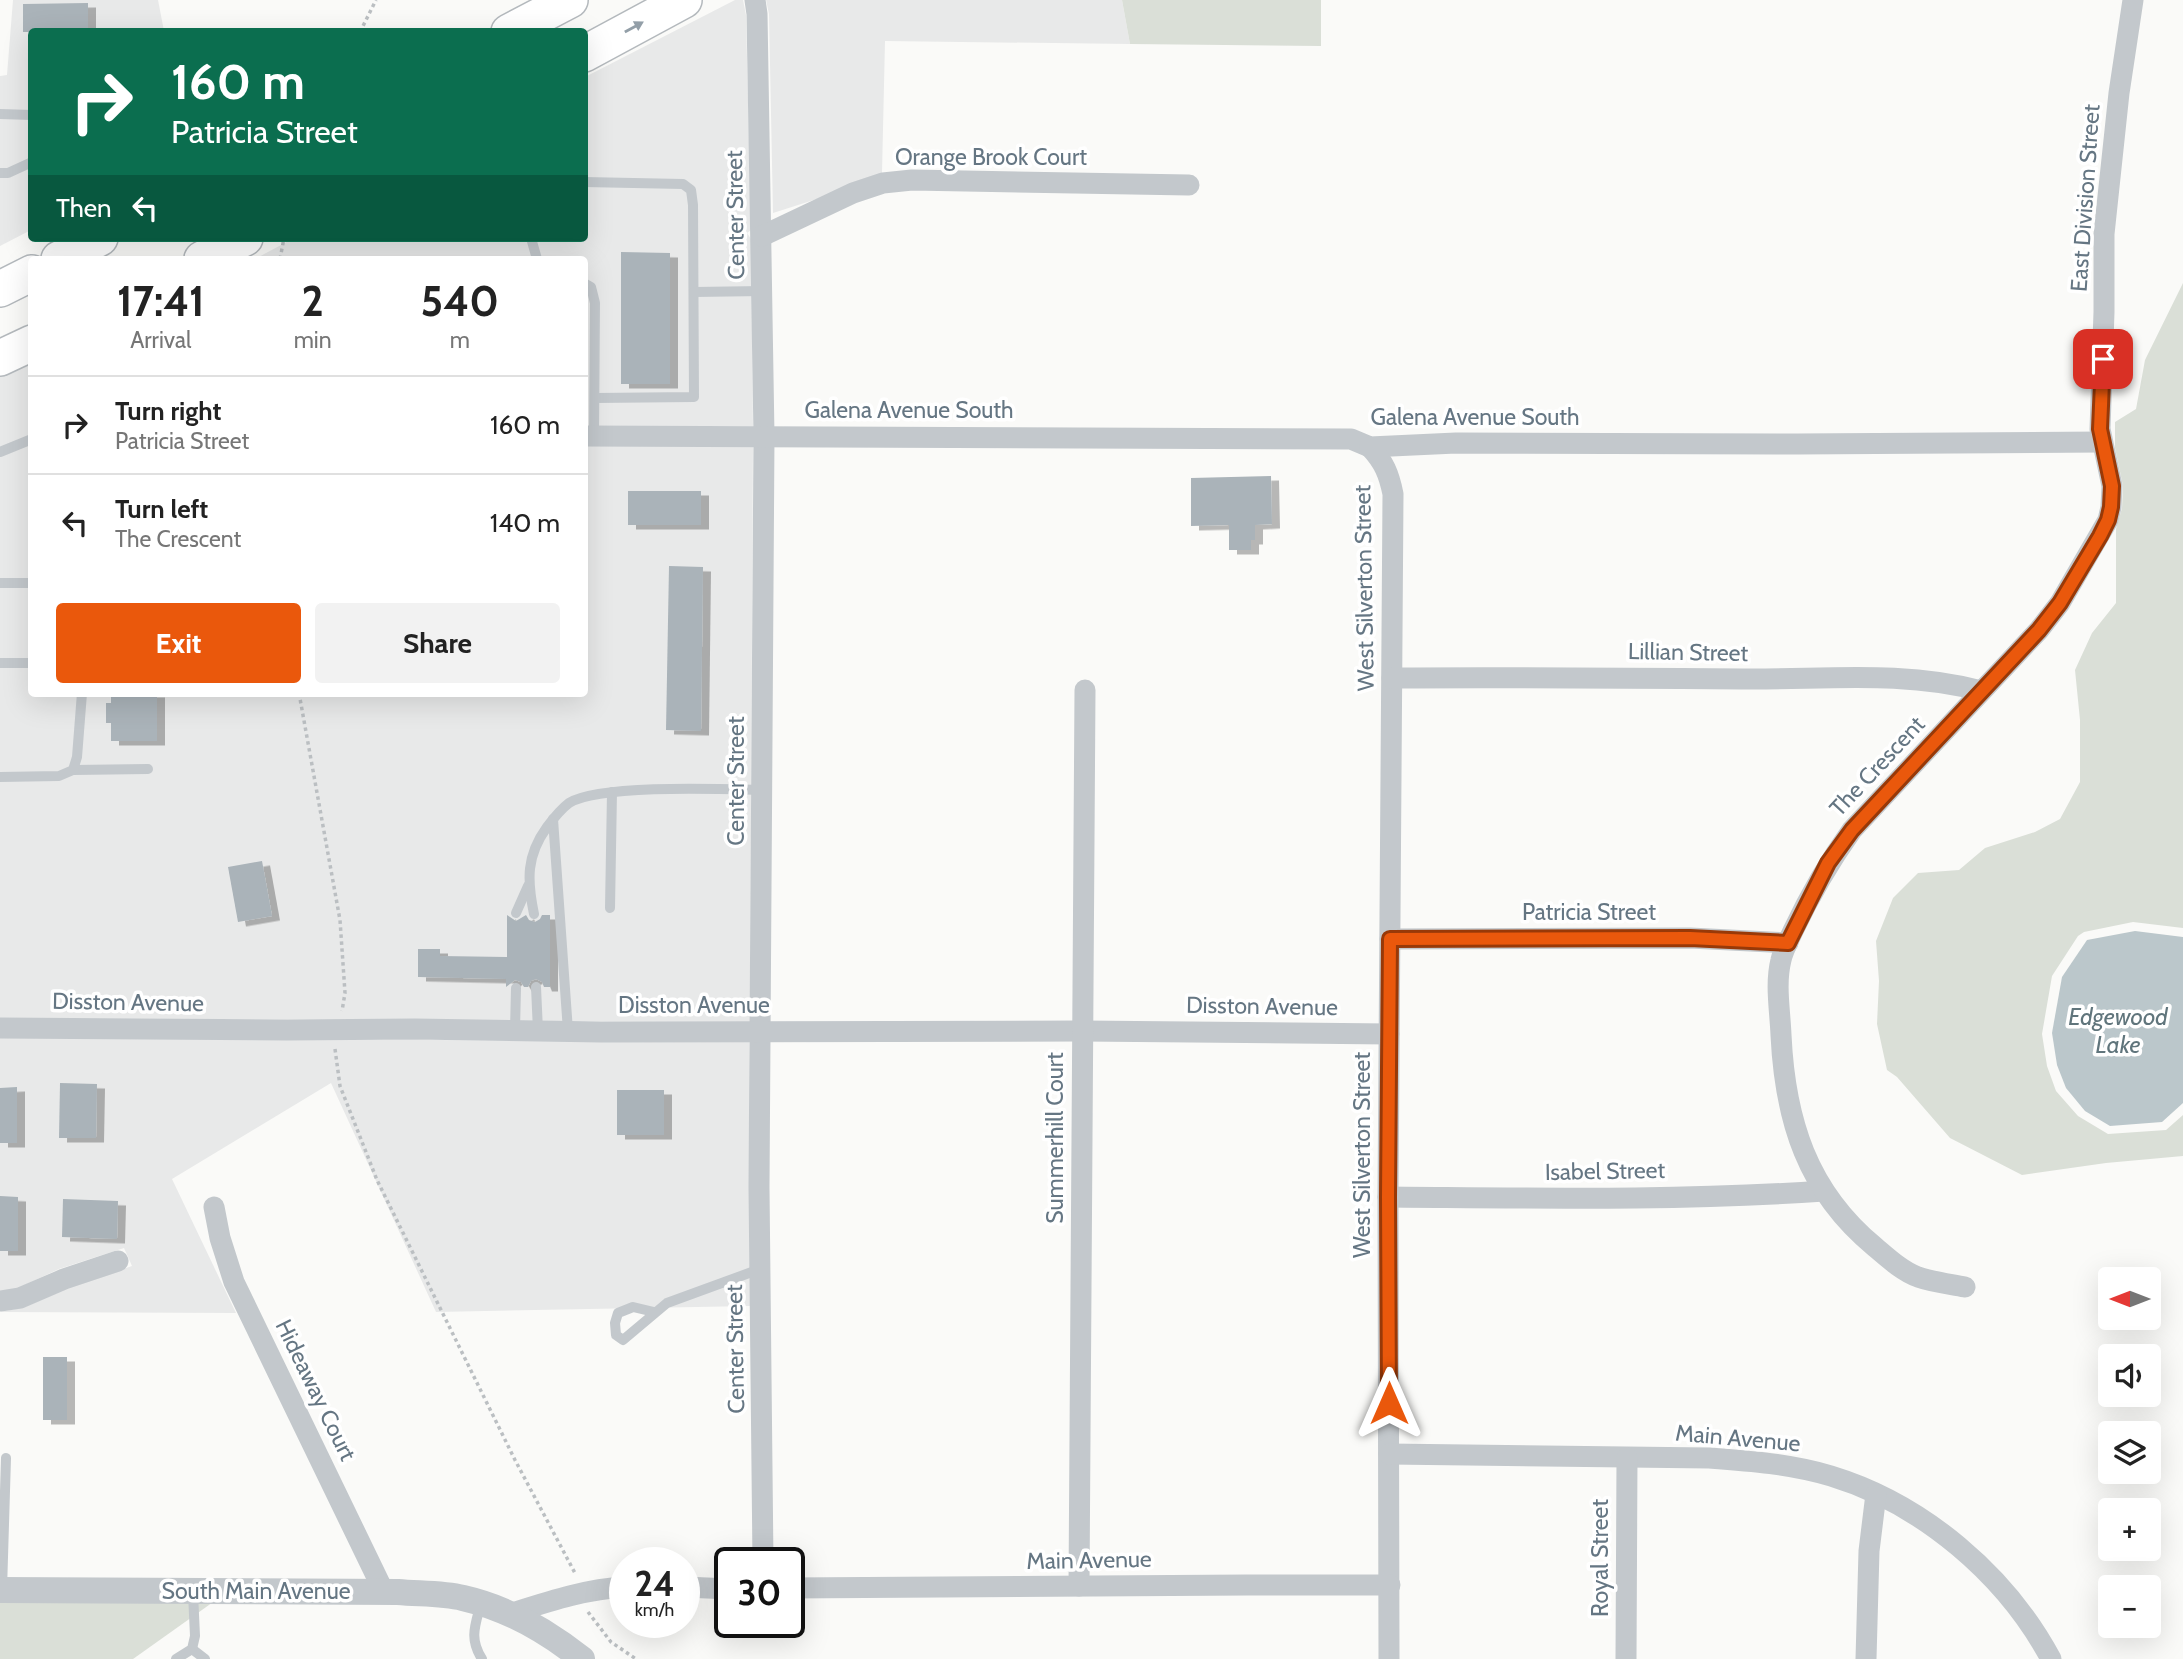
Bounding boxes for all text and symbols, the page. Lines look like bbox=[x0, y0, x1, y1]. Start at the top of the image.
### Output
one-way arrow bbox=[624, 21, 644, 33]
text: 160 m bbox=[171, 52, 305, 111]
icon: right bbox=[56, 56, 147, 147]
street label: East Division Street bbox=[2064, 103, 2106, 293]
text: Patricia Street bbox=[171, 112, 358, 151]
street label: Orange Brook Court bbox=[895, 143, 1087, 171]
street label: Center Street bbox=[720, 150, 750, 280]
icon: left bbox=[126, 189, 164, 227]
text: Then bbox=[56, 192, 112, 224]
text: 17:41 bbox=[117, 275, 205, 327]
text: 2 bbox=[301, 275, 324, 327]
text: 540 bbox=[421, 275, 499, 327]
text: Arrival bbox=[130, 326, 191, 354]
text: min bbox=[294, 326, 332, 354]
text: m bbox=[450, 326, 470, 354]
pin bbox=[2073, 329, 2133, 389]
icon: arrive bbox=[2084, 340, 2122, 378]
text: Turn right bbox=[115, 395, 221, 427]
street label: Galena Avenue South bbox=[804, 396, 1014, 424]
street label: Galena Avenue South bbox=[1370, 403, 1580, 431]
icon: right bbox=[56, 406, 94, 444]
text: 160 m bbox=[490, 409, 560, 441]
text: Patricia Street bbox=[115, 427, 249, 455]
street label: West Silverton Street bbox=[1348, 484, 1380, 691]
text: Turn left bbox=[115, 493, 208, 525]
icon: left bbox=[56, 504, 94, 542]
text: 140 m bbox=[490, 507, 560, 539]
text: The Crescent bbox=[115, 525, 241, 553]
button: Exit bbox=[56, 603, 301, 683]
button: Share bbox=[315, 603, 560, 683]
street label: Lillian Street bbox=[1628, 637, 1749, 667]
street label: The Crescent bbox=[1824, 710, 1930, 822]
street label: Center Street bbox=[722, 716, 750, 846]
street label: Patricia Street bbox=[1522, 898, 1656, 926]
street label: Disston Avenue bbox=[52, 987, 204, 1017]
street label: Disston Avenue bbox=[618, 991, 770, 1019]
street label: Disston Avenue bbox=[1186, 991, 1338, 1021]
water label: Edgewood Lake bbox=[2068, 1002, 2168, 1059]
street label: Summerhill Court bbox=[1041, 1052, 1069, 1224]
street label: West Silverton Street bbox=[1348, 1052, 1376, 1258]
street label: Isabel Street bbox=[1545, 1156, 1666, 1186]
north arrow bbox=[2098, 1267, 2161, 1330]
map controls bbox=[2098, 1267, 2161, 1638]
street label: Center Street bbox=[720, 1284, 750, 1414]
street label: Hideaway Court bbox=[270, 1315, 362, 1465]
button: sound bbox=[2098, 1344, 2161, 1407]
position arrow bbox=[1352, 1366, 1426, 1440]
street label: Main Avenue bbox=[1674, 1419, 1802, 1457]
button: layers bbox=[2098, 1421, 2161, 1484]
button: + bbox=[2098, 1498, 2161, 1561]
street label: Royal Street bbox=[1586, 1499, 1614, 1617]
street label: Main Avenue bbox=[1026, 1545, 1152, 1575]
speed limit sign: 30 bbox=[714, 1547, 805, 1638]
text: 24 bbox=[634, 1562, 675, 1605]
button: − bbox=[2098, 1575, 2161, 1638]
street label: South Main Avenue bbox=[162, 1577, 351, 1605]
text: km/h bbox=[635, 1599, 674, 1621]

